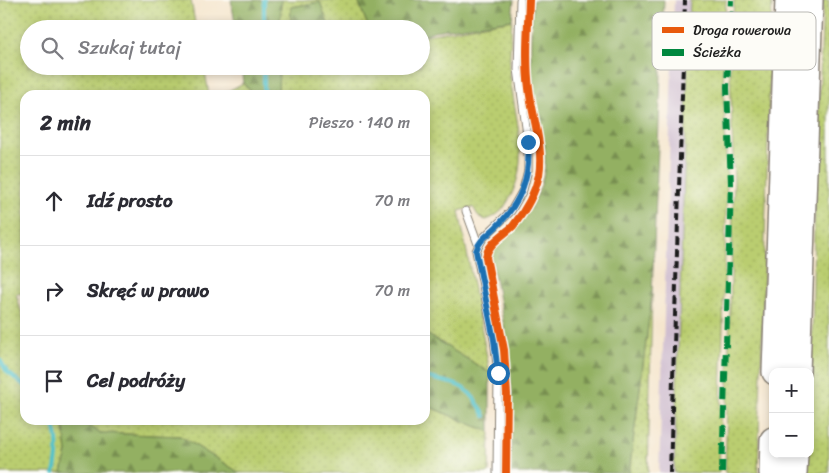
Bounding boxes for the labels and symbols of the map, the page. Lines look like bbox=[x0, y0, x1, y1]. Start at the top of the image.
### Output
legend bbox=[652, 12, 816, 70]
text: Droga rowerowa bbox=[693, 18, 791, 43]
text: Ścieżka bbox=[693, 40, 741, 65]
route end bbox=[517, 131, 540, 154]
route start bbox=[487, 362, 510, 385]

